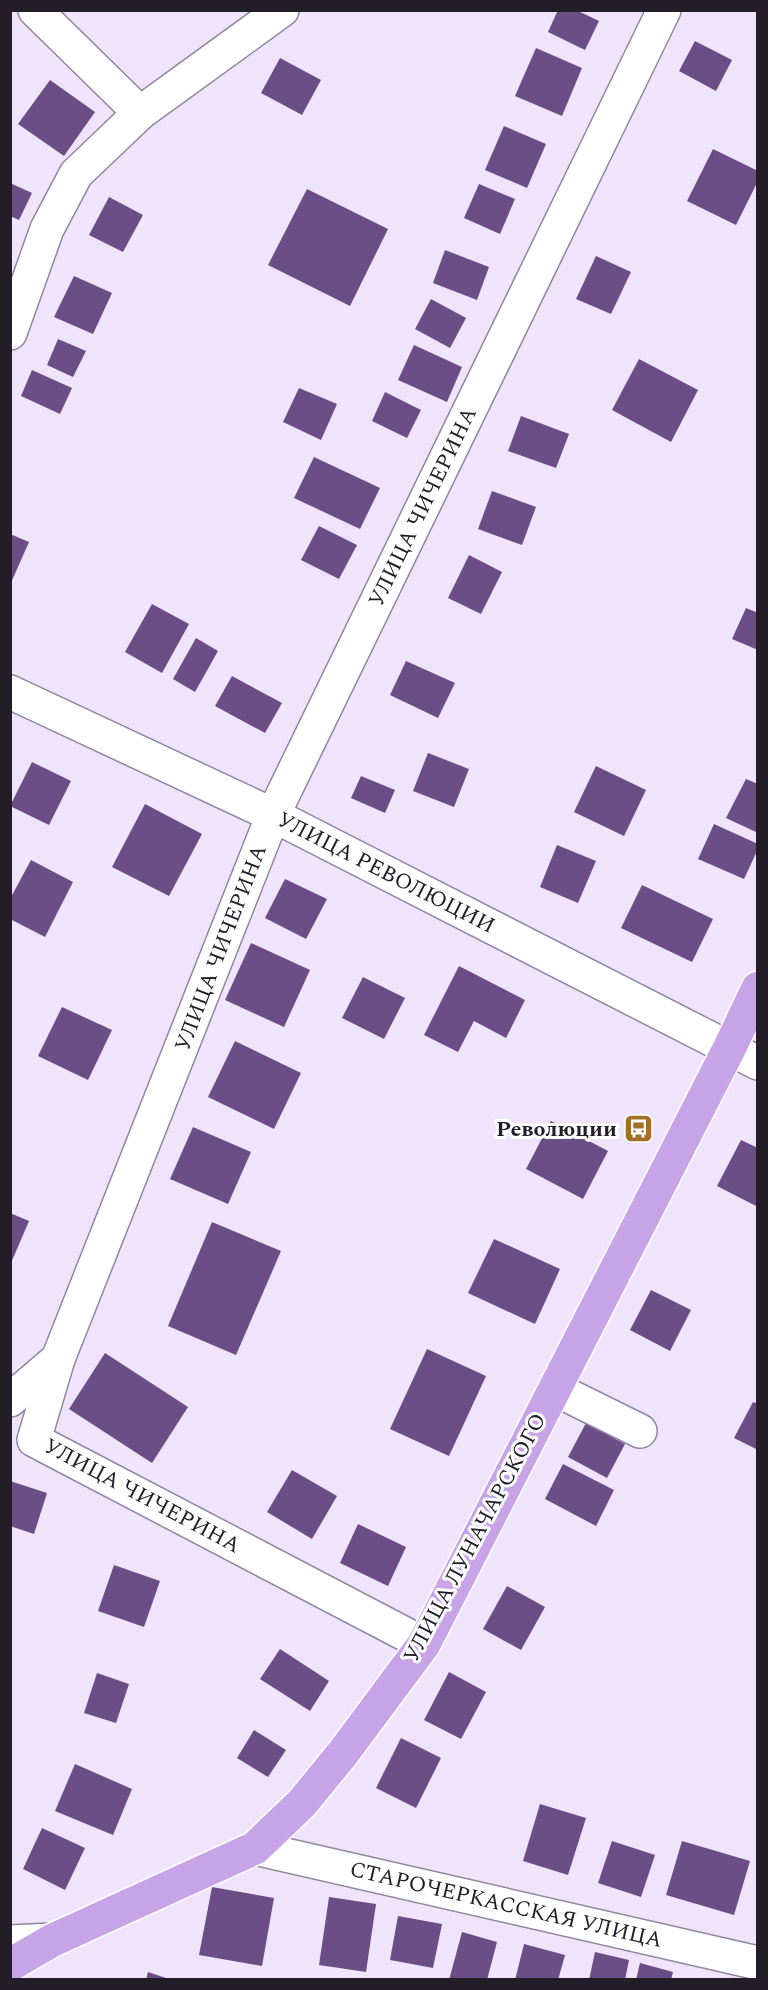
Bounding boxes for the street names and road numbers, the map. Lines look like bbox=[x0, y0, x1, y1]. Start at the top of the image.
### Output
street label: УЛИЦА ЧИЧЕРИНА bbox=[360, 401, 486, 613]
street label: УЛИЦА РЕВОЛЮЦИИ bbox=[271, 804, 501, 942]
street label: УЛИЦА ЧИЧЕРИНА bbox=[166, 840, 276, 1056]
street label: УЛИЦА ЛУНАЧАРСКОГО bbox=[395, 1407, 555, 1669]
street label: УЛИЦА ЧИЧЕРИНА bbox=[38, 1430, 246, 1562]
street label: СТАРОЧЕРКАССКАЯ УЛИЦА bbox=[346, 1853, 666, 1957]

